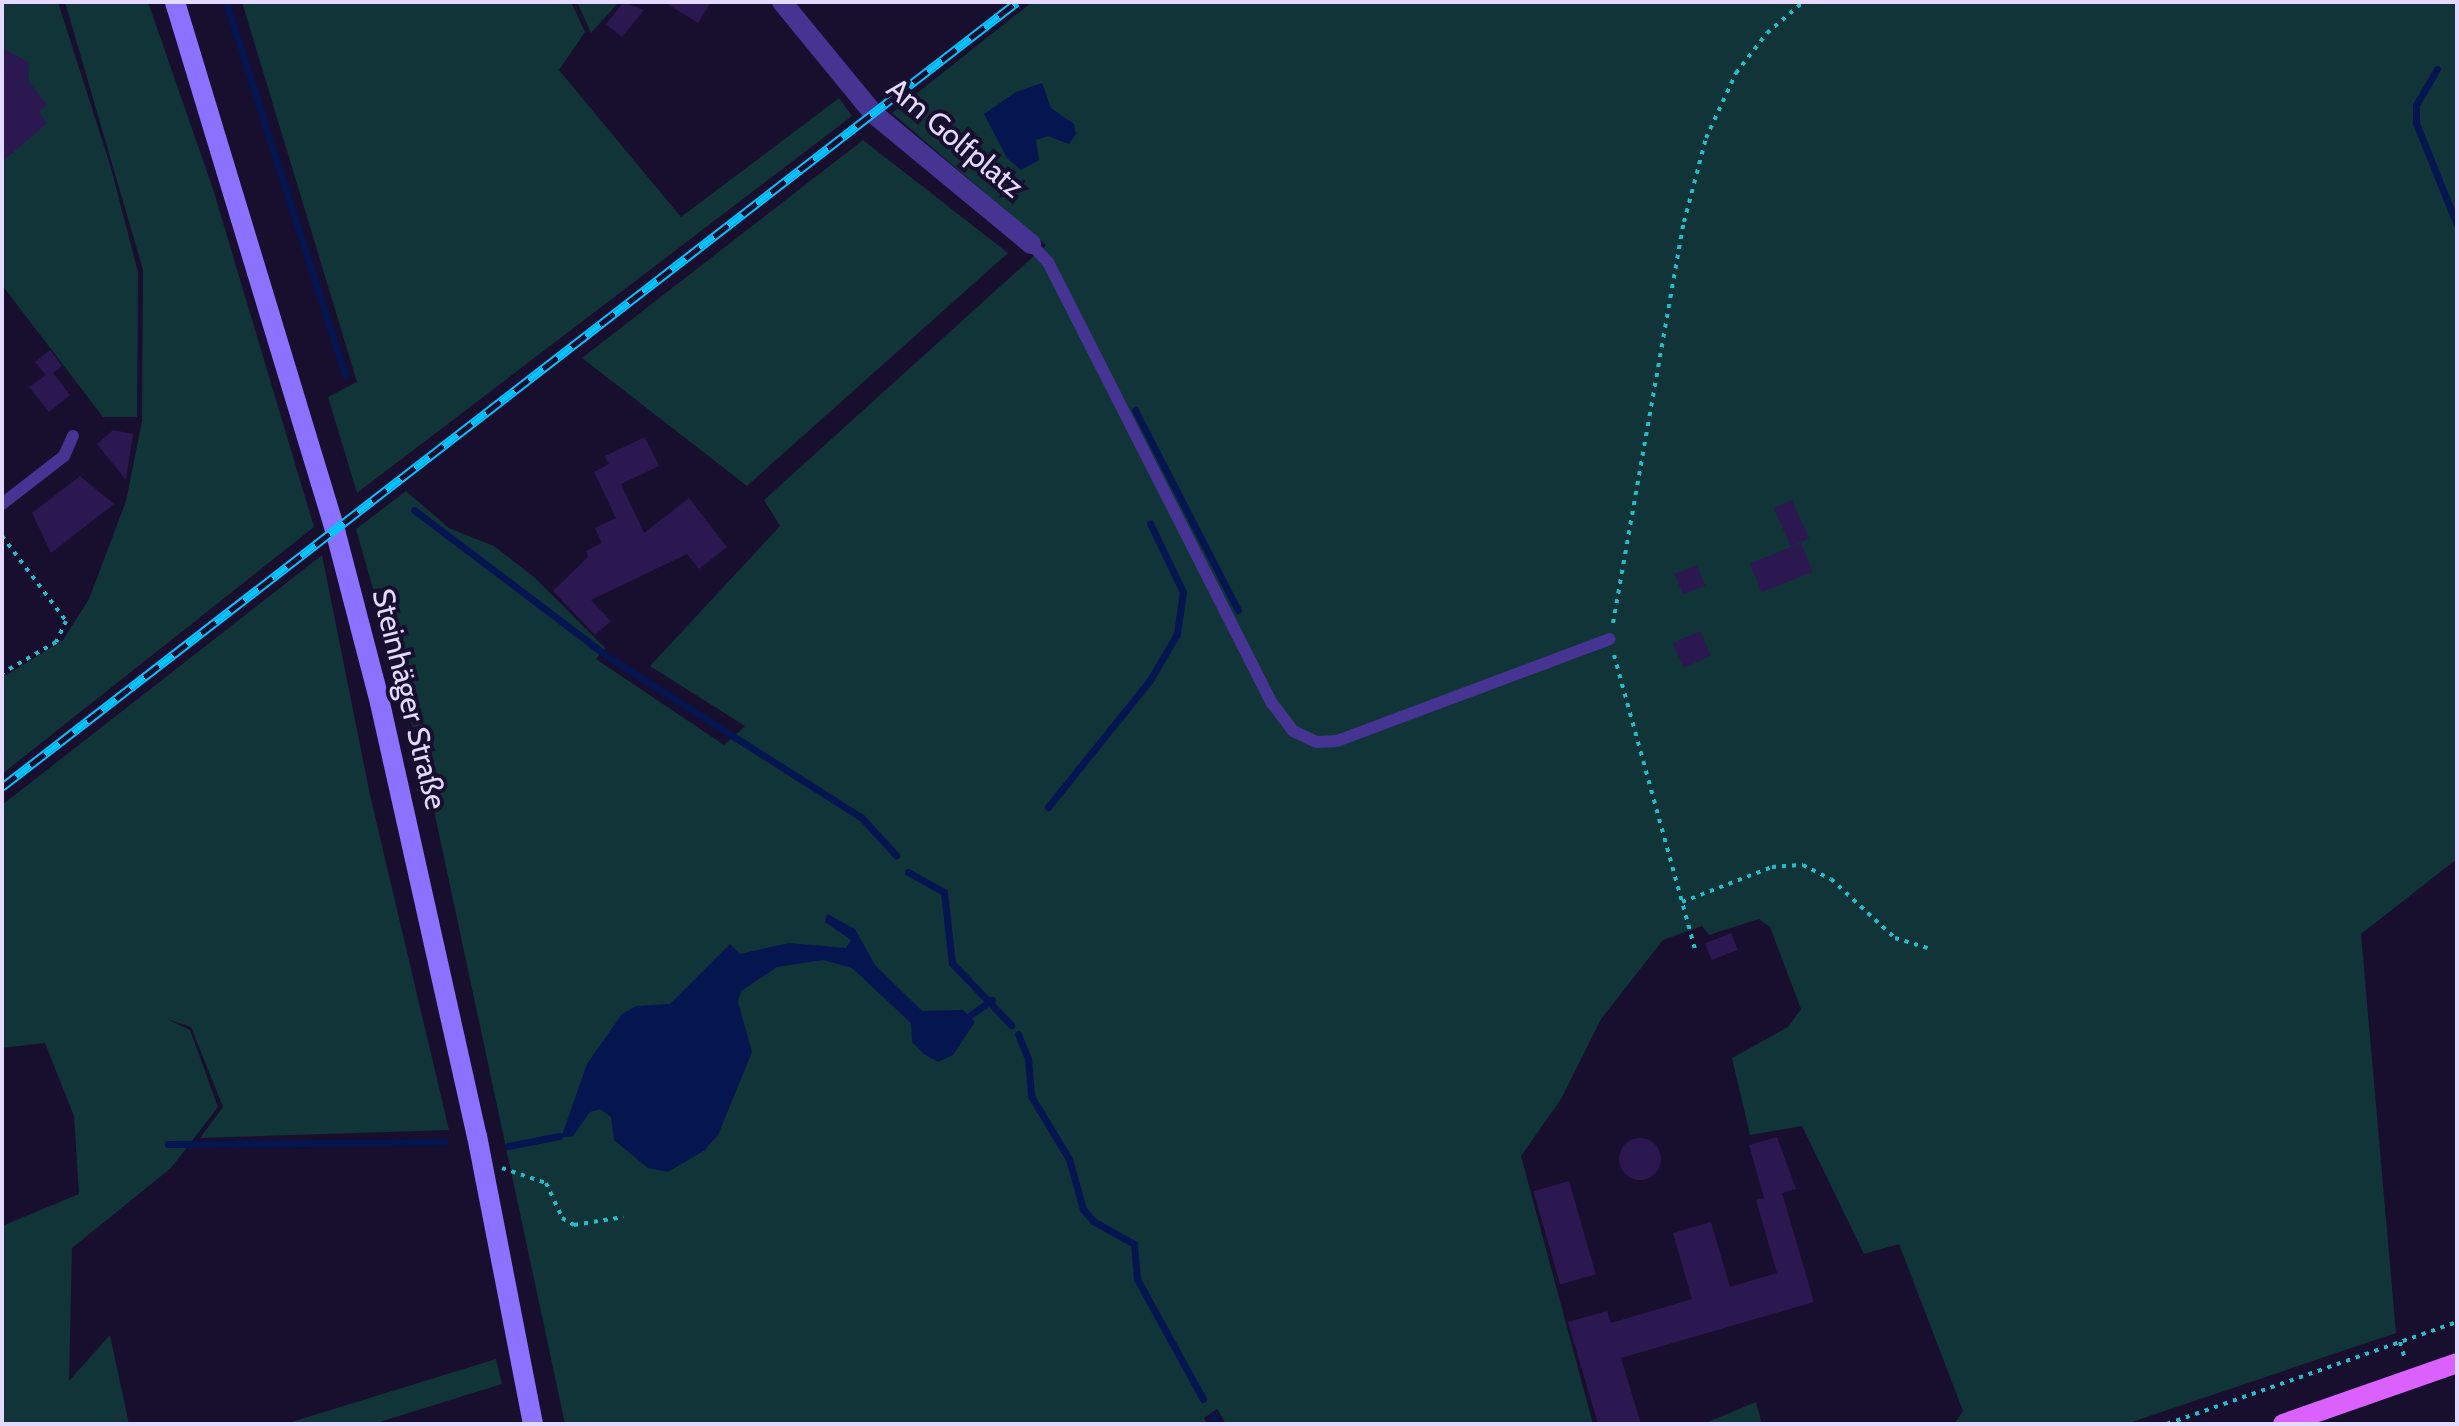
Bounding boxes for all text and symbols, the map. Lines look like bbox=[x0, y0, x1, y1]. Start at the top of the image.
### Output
street label: Am Golfplatz bbox=[879, 70, 1031, 206]
street label: Steinhäger Straße bbox=[364, 585, 454, 813]

